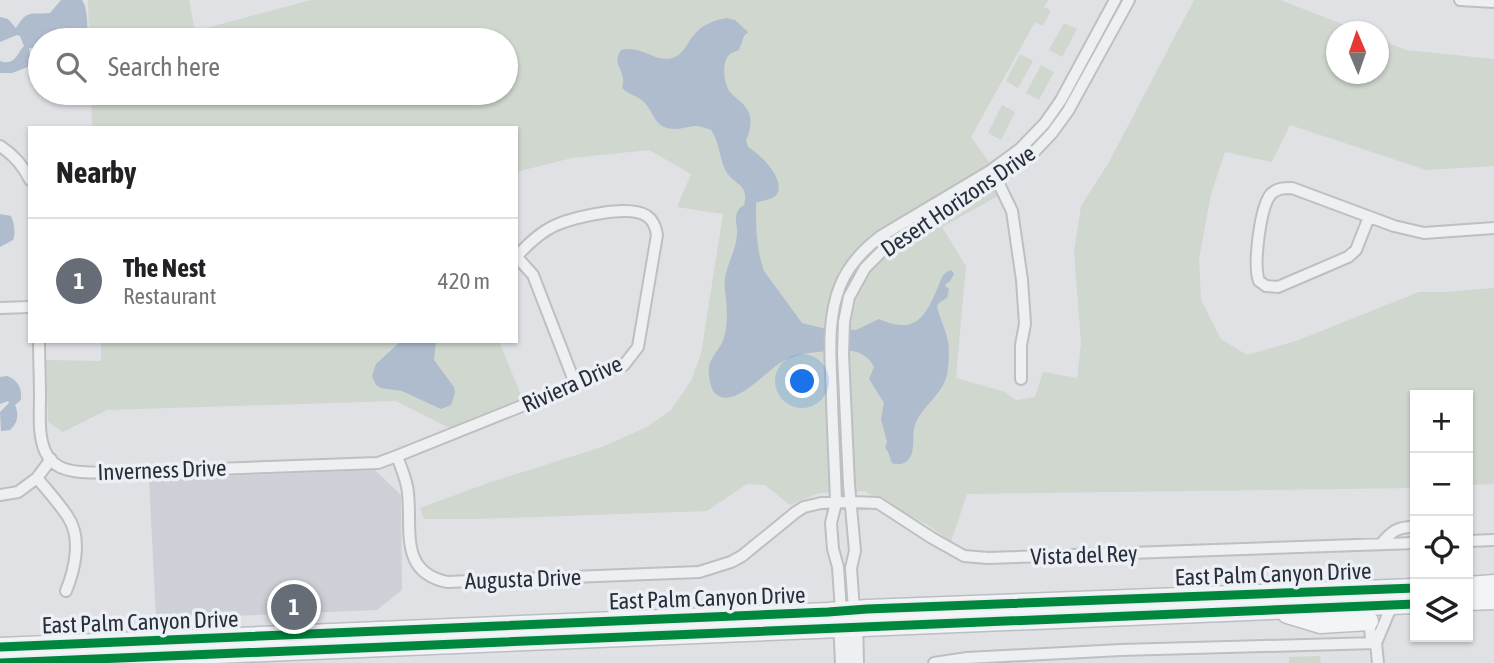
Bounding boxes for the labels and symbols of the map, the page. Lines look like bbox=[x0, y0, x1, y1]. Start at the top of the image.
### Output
north arrow bbox=[1326, 21, 1389, 84]
street label: Desert Horizons Drive bbox=[876, 140, 1040, 262]
street label: Riviera Drive bbox=[518, 350, 626, 418]
your location bbox=[785, 364, 819, 398]
street label: Inverness Drive bbox=[97, 455, 227, 485]
street label: Vista del Rey bbox=[1030, 540, 1138, 570]
street label: East Palm Canyon Drive bbox=[1174, 558, 1372, 590]
street label: Augusta Drive bbox=[464, 564, 582, 594]
pin: 1 bbox=[271, 581, 317, 633]
street label: East Palm Canyon Drive bbox=[608, 582, 806, 614]
street label: East Palm Canyon Drive bbox=[41, 606, 239, 638]

